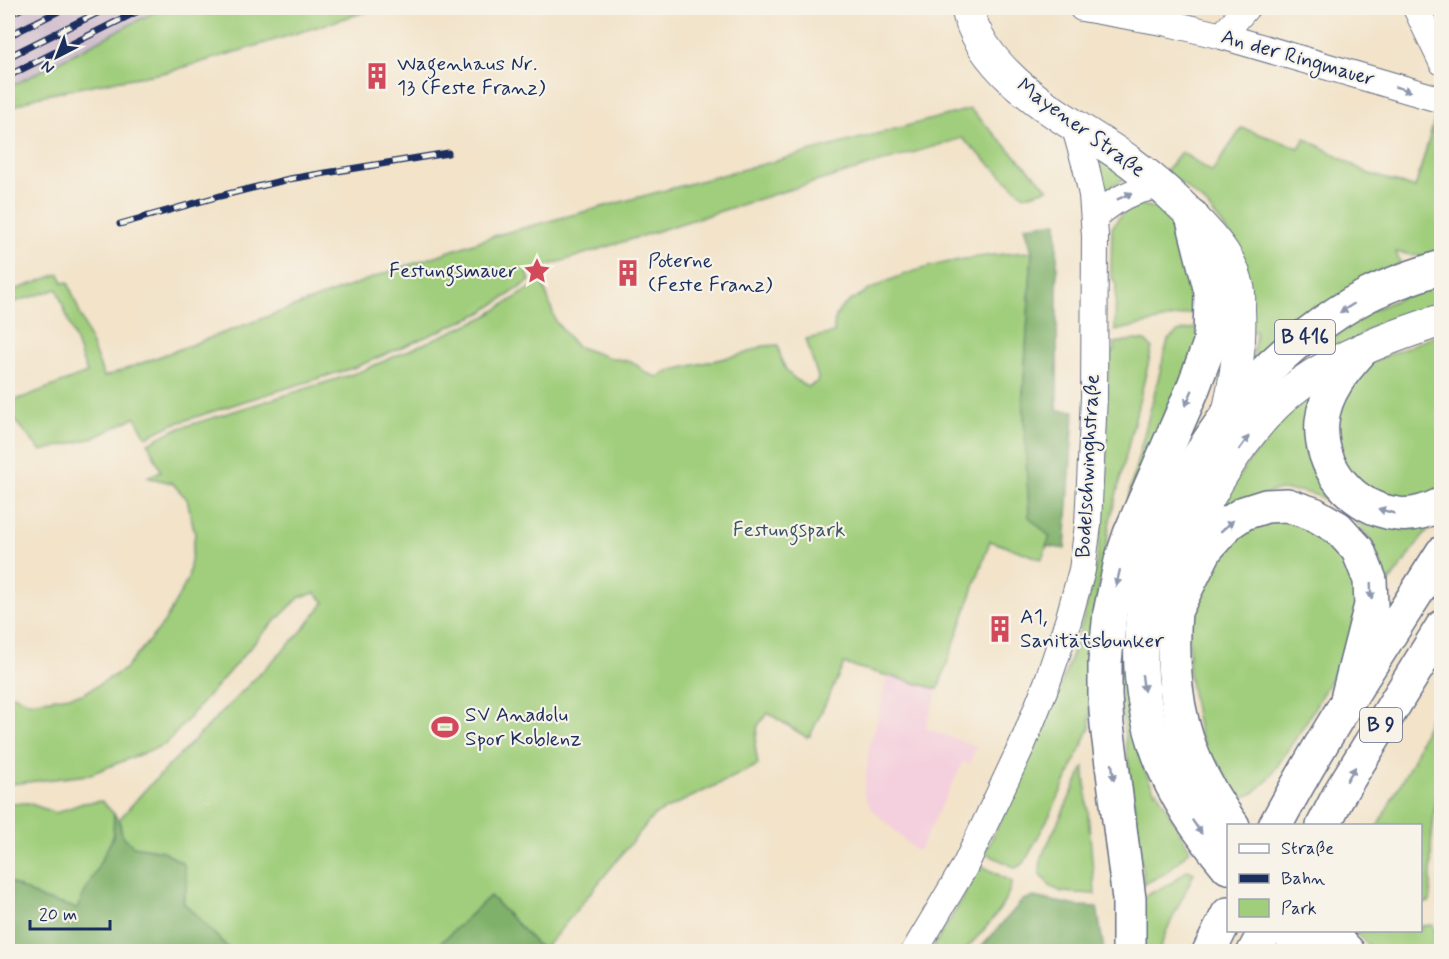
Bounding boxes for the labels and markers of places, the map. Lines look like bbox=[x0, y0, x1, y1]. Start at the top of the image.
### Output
place label: Wagenhaus Nr. 13 (Feste Franz) bbox=[397, 50, 546, 102]
building icon: Wagenhaus Nr. 13 (Feste Franz) bbox=[362, 61, 392, 91]
place label: Poterne (Feste Franz) bbox=[648, 247, 773, 299]
place icon: Festungsmauer bbox=[522, 256, 552, 286]
place label: Festungsmauer bbox=[389, 257, 517, 287]
building icon: Poterne (Feste Franz) bbox=[613, 258, 643, 288]
place label: A1, Sanitätsbunker bbox=[1020, 603, 1164, 655]
building icon: A1, Sanitätsbunker bbox=[985, 614, 1015, 644]
place label: SV Anadolu Spor Koblenz bbox=[465, 701, 582, 753]
sports icon: SV Anadolu Spor Koblenz bbox=[430, 712, 460, 742]

